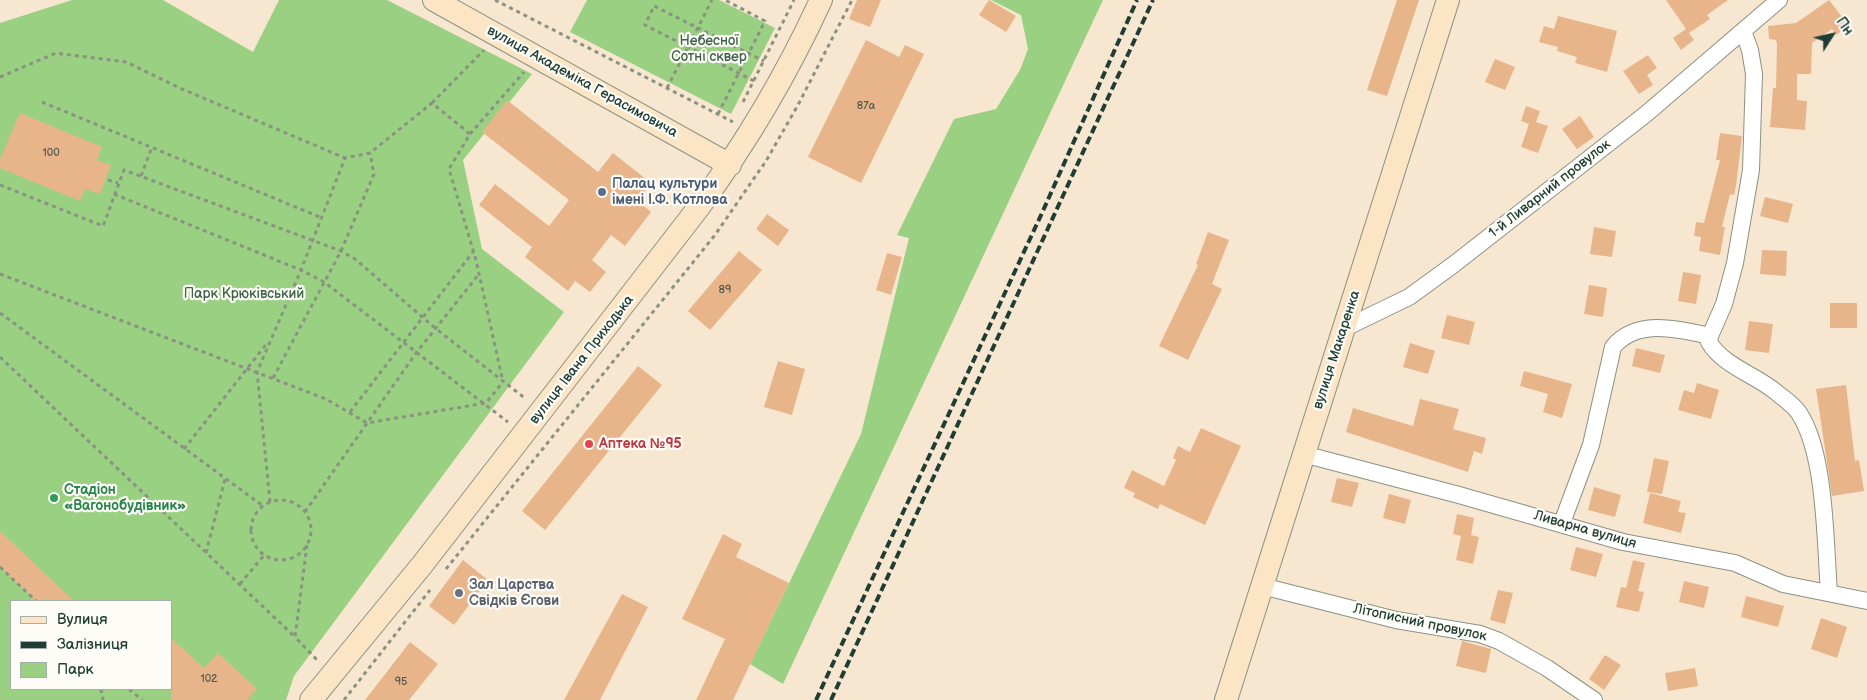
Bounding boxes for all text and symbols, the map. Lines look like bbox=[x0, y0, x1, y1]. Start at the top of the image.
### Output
north arrow bbox=[1807, 10, 1857, 60]
text: Пн bbox=[1832, 14, 1857, 39]
street label: вулиця Академіка Герасимовича bbox=[484, 23, 680, 141]
park label: Небесної Сотні сквер bbox=[671, 33, 747, 65]
house number: 87а bbox=[857, 99, 875, 113]
street label: 1-й Ливарний провулок bbox=[1486, 136, 1614, 242]
house number: 100 bbox=[42, 146, 60, 160]
place label: Палац культури імені І.Ф. Котлова bbox=[612, 176, 727, 208]
marker: Палац культури імені І.Ф. Котлова bbox=[596, 186, 608, 198]
house number: 89 bbox=[719, 283, 731, 297]
park label: Парк Крюківський bbox=[184, 286, 304, 302]
street label: вулиця Макаренка bbox=[1310, 288, 1364, 412]
street label: вулиця Івана Приходька bbox=[526, 292, 638, 428]
place label: Аптека №95 bbox=[599, 436, 682, 452]
marker: Аптека №95 bbox=[583, 438, 595, 450]
place label: Стадіон «Вагонобудівник» bbox=[64, 482, 186, 514]
marker: Стадіон «Вагонобудівник» bbox=[48, 492, 60, 504]
street label: Ливарна вулиця bbox=[1532, 507, 1638, 553]
place label: Зал Царства Свідків Єгови bbox=[469, 577, 559, 610]
marker: Зал Царства Свідків Єгови bbox=[453, 587, 465, 599]
legend bbox=[10, 600, 172, 690]
street label: Літописний провулок bbox=[1352, 601, 1488, 645]
text: Вулиця bbox=[57, 610, 108, 629]
text: Залізниця bbox=[57, 635, 128, 654]
text: Парк bbox=[57, 660, 94, 679]
house number: 102 bbox=[200, 672, 218, 686]
house number: 95 bbox=[395, 675, 407, 689]

